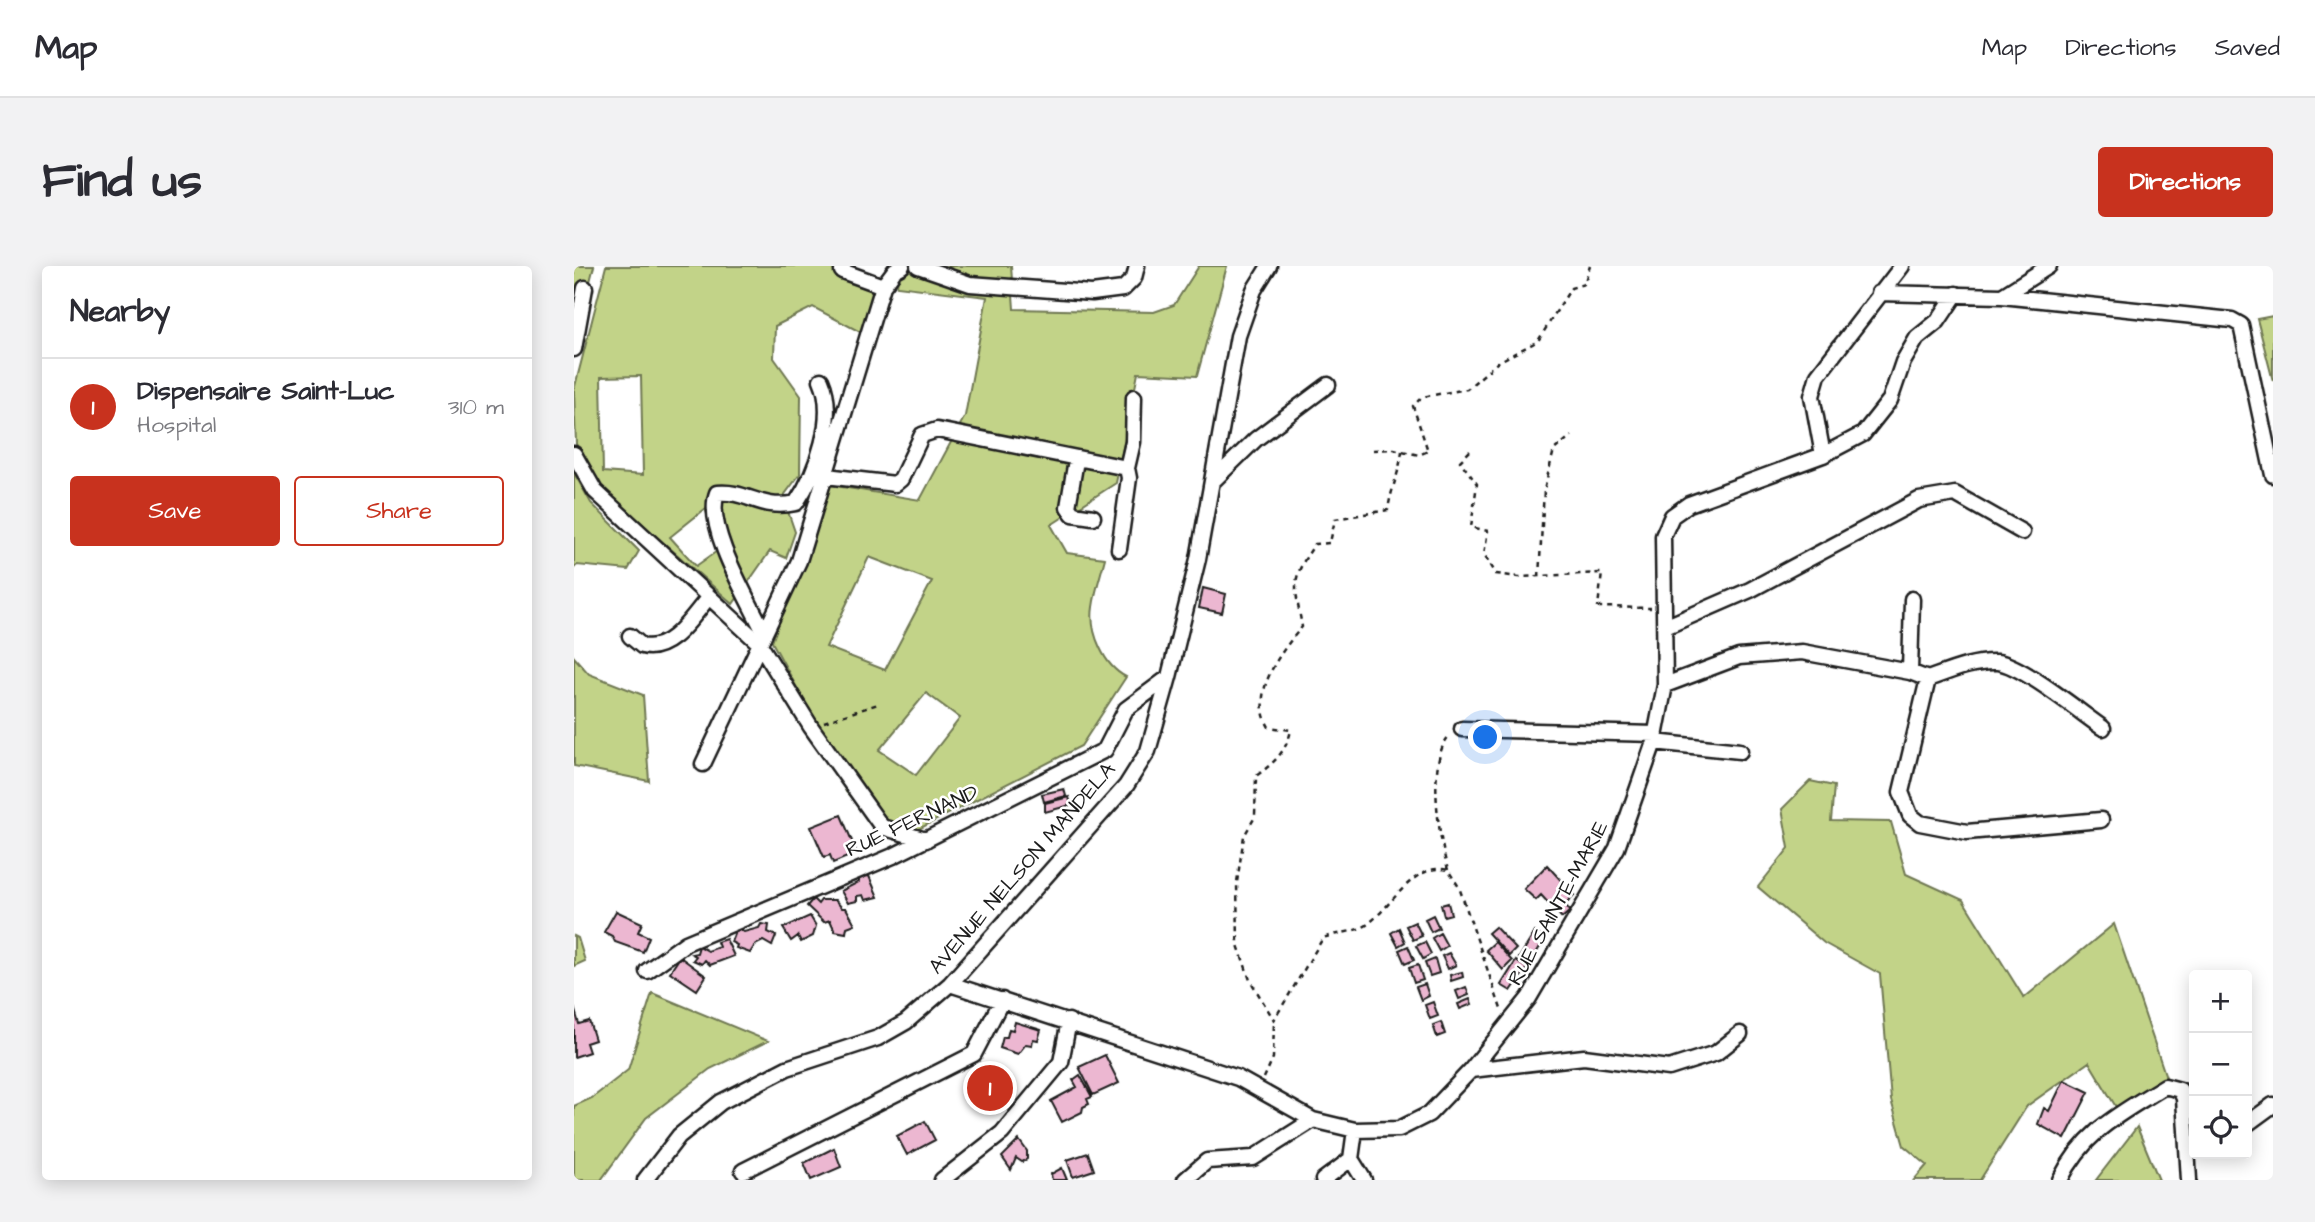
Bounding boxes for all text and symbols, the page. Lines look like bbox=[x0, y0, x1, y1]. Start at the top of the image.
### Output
text: Map bbox=[35, 25, 97, 71]
text: Map bbox=[1982, 31, 2027, 65]
text: Directions bbox=[2065, 31, 2177, 65]
text: Saved bbox=[2215, 31, 2280, 65]
button: Directions bbox=[2098, 147, 2273, 217]
text: Find us bbox=[42, 148, 202, 216]
text: Nearby bbox=[70, 291, 170, 333]
text: Dispensaire Saint-Luc bbox=[137, 373, 395, 409]
text: 1 bbox=[92, 391, 94, 423]
text: 310 m bbox=[448, 391, 504, 423]
text: Hospital bbox=[137, 409, 216, 441]
button: Save bbox=[70, 476, 280, 546]
button: Share bbox=[294, 476, 504, 546]
your location bbox=[1468, 720, 1502, 754]
street label: AVENUE NELSON MANDELA bbox=[922, 755, 1123, 980]
street label: RUE FERNAND bbox=[841, 777, 983, 864]
street label: RUE SAINTE-MARIE bbox=[1501, 815, 1616, 991]
map controls bbox=[2189, 970, 2252, 1159]
button: + bbox=[2189, 970, 2252, 1033]
button: − bbox=[2189, 1033, 2252, 1096]
pin: 1 bbox=[967, 1062, 1013, 1114]
button: locate bbox=[2189, 1096, 2252, 1159]

